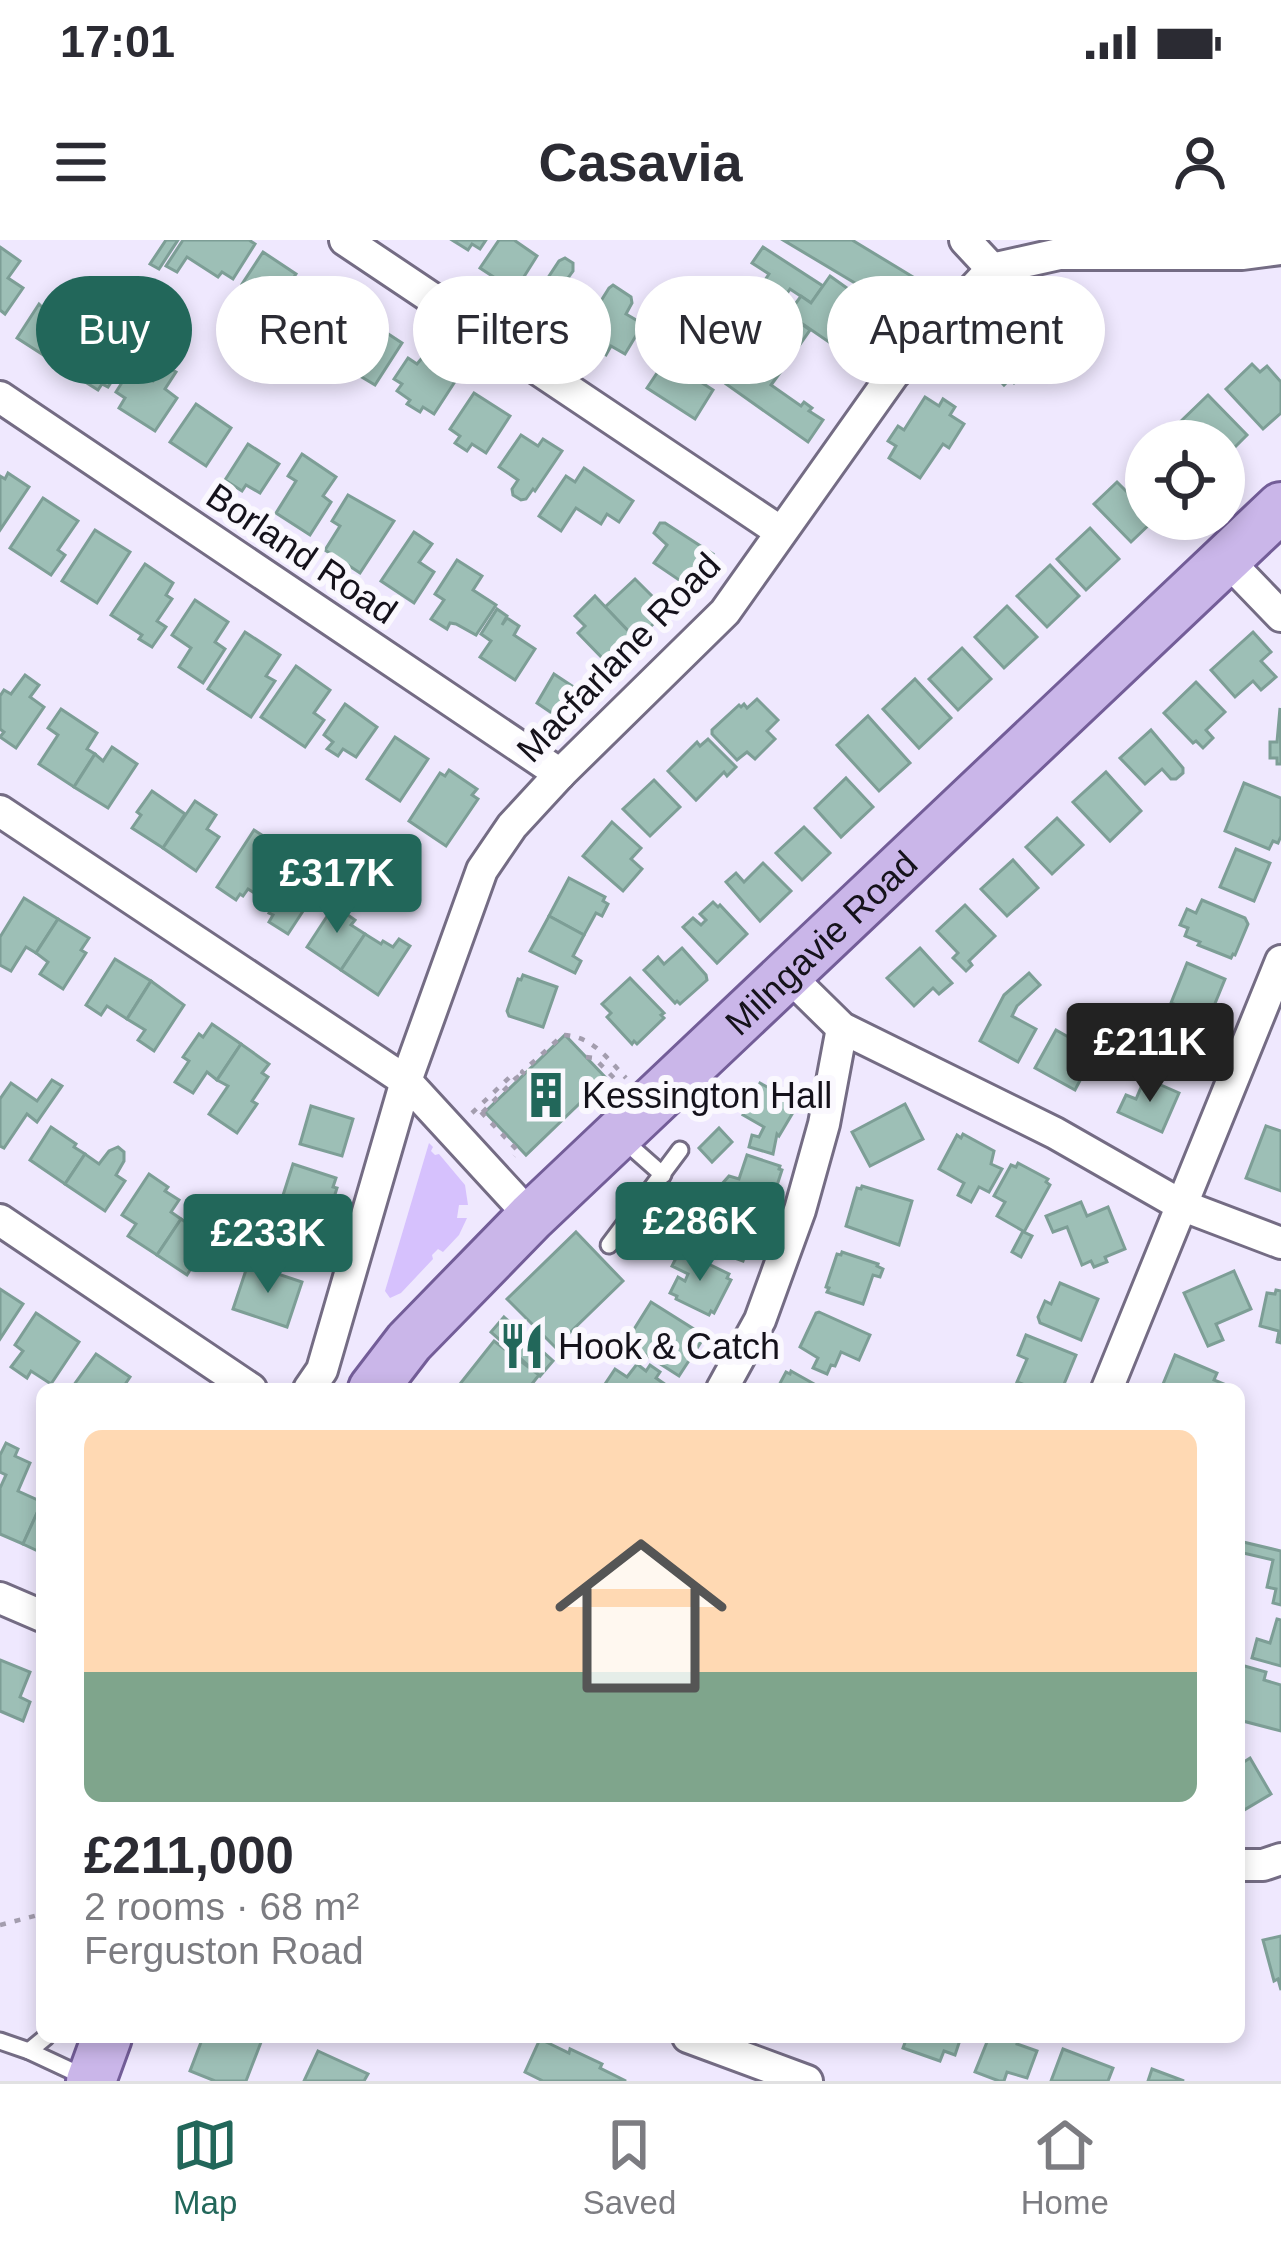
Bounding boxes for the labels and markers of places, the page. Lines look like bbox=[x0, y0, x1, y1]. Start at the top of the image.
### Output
pin: £317K bbox=[253, 834, 421, 936]
pin: £211K bbox=[1066, 1003, 1234, 1105]
building icon: Kessington Hall bbox=[521, 1070, 571, 1120]
place label: Kessington Hall bbox=[582, 1075, 832, 1116]
pin: £286K bbox=[616, 1182, 784, 1284]
pin: £233K bbox=[184, 1194, 352, 1296]
restaurant icon: Hook & Catch bbox=[497, 1321, 547, 1371]
place label: Hook & Catch bbox=[558, 1326, 780, 1367]

